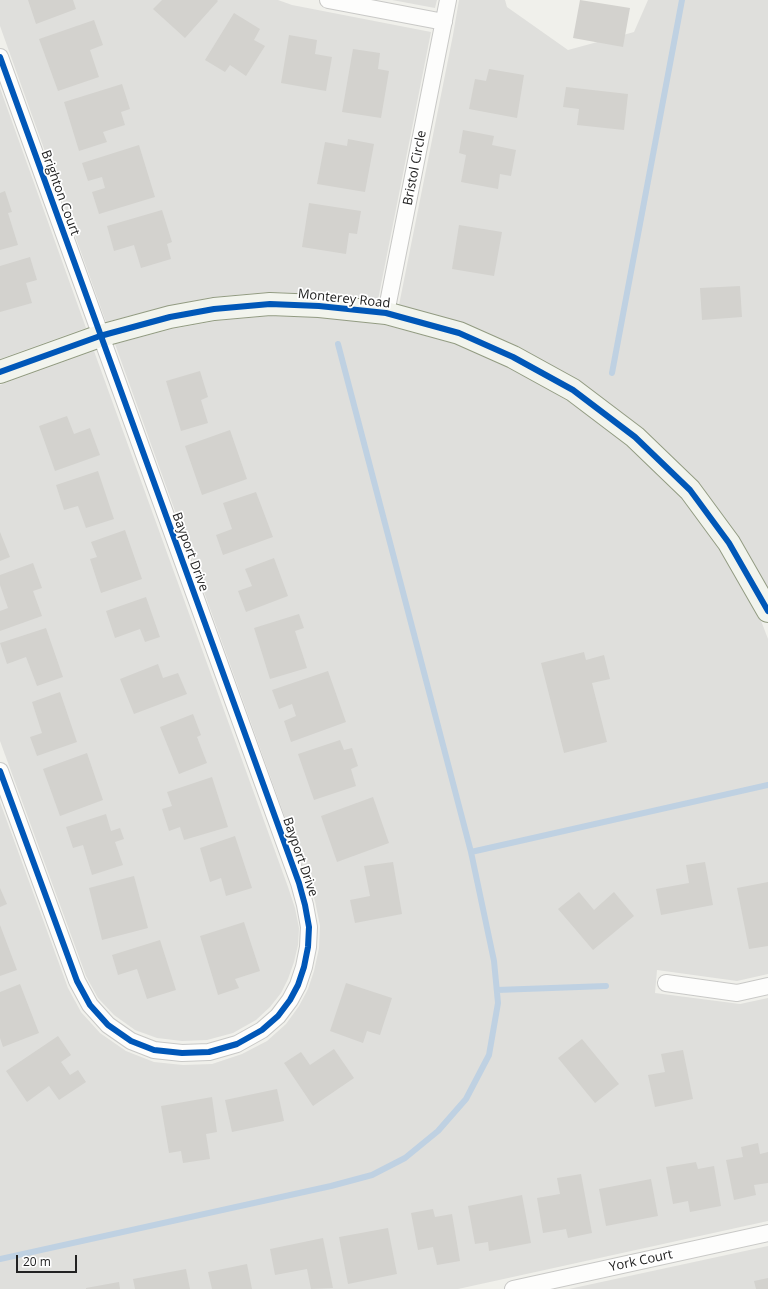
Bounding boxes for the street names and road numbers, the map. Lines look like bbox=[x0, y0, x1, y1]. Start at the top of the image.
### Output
street label: Bristol Circle bbox=[400, 129, 430, 207]
street label: Brighton Court bbox=[37, 148, 83, 238]
street label: Monterey Road bbox=[297, 286, 391, 312]
street label: Bayport Drive bbox=[168, 510, 212, 594]
street label: Bayport Drive bbox=[279, 815, 321, 899]
street label: York Court bbox=[608, 1247, 674, 1275]

